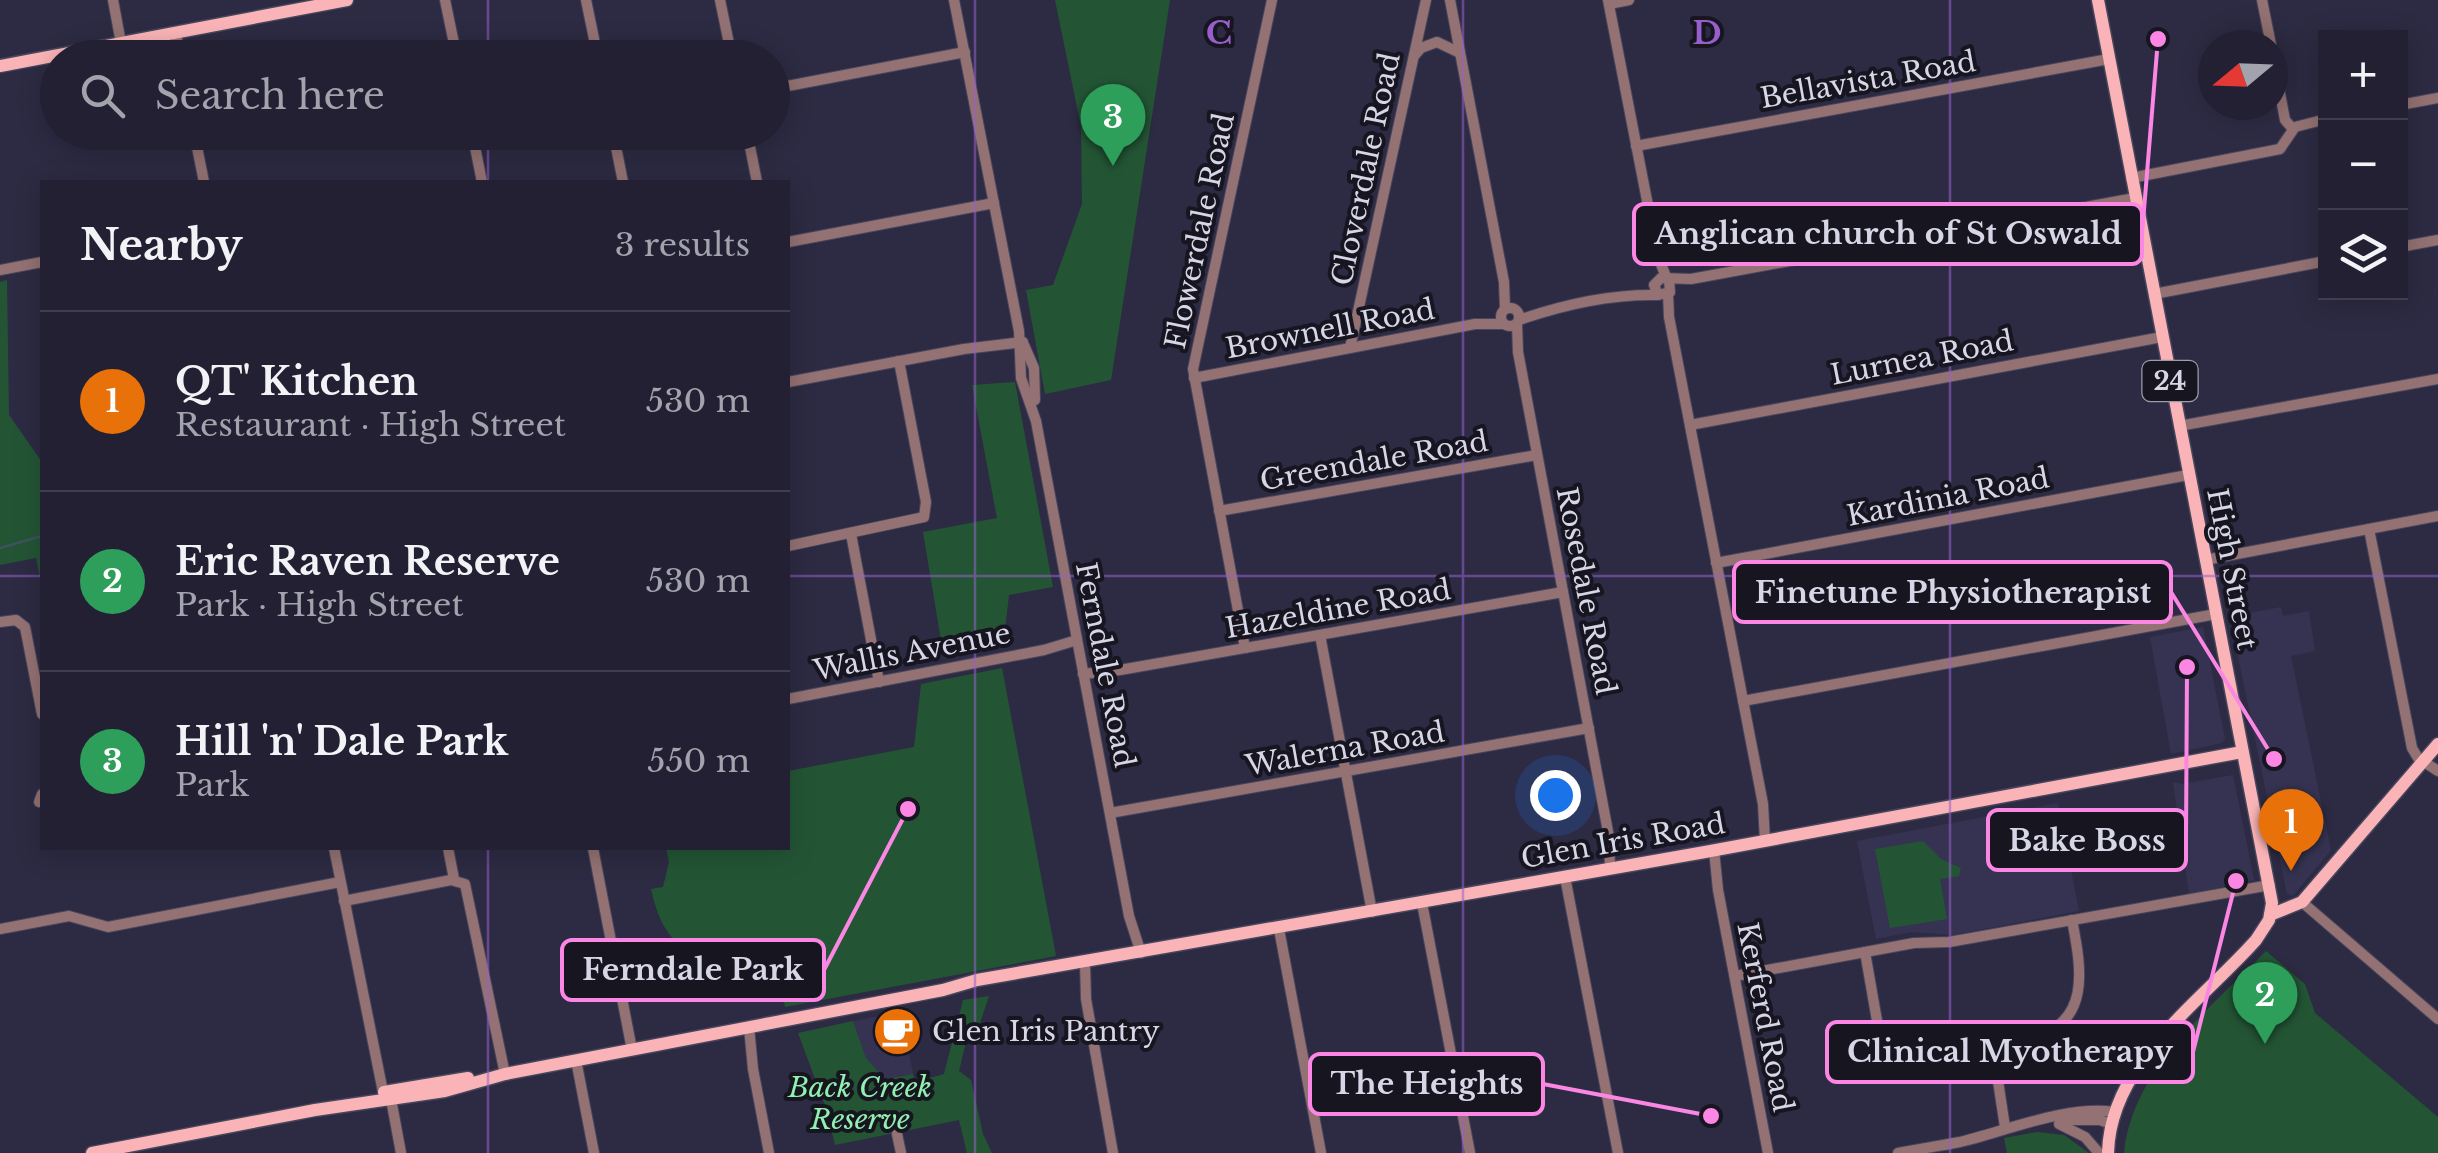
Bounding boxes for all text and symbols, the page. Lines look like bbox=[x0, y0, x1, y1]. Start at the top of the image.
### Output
text: C bbox=[1206, 13, 1232, 53]
text: D bbox=[1692, 13, 1722, 53]
north arrow bbox=[2198, 30, 2288, 120]
map controls bbox=[2318, 30, 2408, 300]
button: + bbox=[2318, 30, 2408, 120]
search box bbox=[40, 40, 790, 150]
street label: Bellavista Road bbox=[1757, 44, 1979, 116]
street label: Cloverdale Road bbox=[1324, 49, 1408, 289]
icon: search bbox=[75, 68, 130, 123]
text: Search here bbox=[155, 72, 385, 119]
pin: 3 bbox=[1080, 84, 1146, 166]
street label: Flowerdale Road bbox=[1158, 110, 1242, 352]
button: − bbox=[2318, 120, 2408, 210]
callout: Anglican church of St Oswald bbox=[1634, 204, 2142, 264]
button: layers bbox=[2318, 210, 2408, 300]
text: Anglican church of St Oswald bbox=[1653, 215, 2122, 252]
text: Nearby bbox=[80, 219, 243, 271]
text: 3 results bbox=[615, 225, 750, 265]
street label: Brownell Road bbox=[1223, 292, 1438, 366]
street label: Lurnea Road bbox=[1828, 323, 2017, 393]
text: QT' Kitchen bbox=[175, 358, 418, 405]
road number: 24 bbox=[2142, 361, 2198, 401]
text: 1 bbox=[106, 381, 119, 421]
text: 530 m bbox=[646, 381, 750, 421]
text: Restaurant · High Street bbox=[175, 405, 566, 445]
street label: Greendale Road bbox=[1257, 424, 1491, 498]
street label: Kardinia Road bbox=[1844, 460, 2052, 534]
street label: Rosedale Road bbox=[1549, 484, 1623, 698]
street label: High Street bbox=[2199, 485, 2265, 653]
text: Eric Raven Reserve bbox=[175, 538, 560, 585]
street label: Ferndale Road bbox=[1068, 559, 1142, 771]
text: 2 bbox=[102, 561, 123, 601]
text: 530 m bbox=[646, 561, 750, 601]
callout: Finetune Physiotherapist bbox=[1734, 562, 2171, 622]
street label: Hazeldine Road bbox=[1222, 572, 1454, 646]
text: Finetune Physiotherapist bbox=[1755, 574, 2152, 611]
text: Park · High Street bbox=[175, 585, 463, 625]
street label: Wallis Avenue bbox=[810, 616, 1013, 688]
street label: Walerna Road bbox=[1242, 714, 1447, 784]
text: Hill 'n' Dale Park bbox=[175, 718, 508, 765]
text: 3 bbox=[102, 741, 123, 781]
text: 550 m bbox=[647, 741, 750, 781]
text: Park bbox=[175, 765, 249, 805]
your location bbox=[1530, 770, 1581, 821]
pin: 1 bbox=[2258, 788, 2324, 871]
street label: Glen Iris Road bbox=[1518, 806, 1728, 876]
callout: Bake Boss bbox=[1988, 810, 2186, 870]
text: Bake Boss bbox=[2008, 822, 2166, 859]
street label: Kerferd Road bbox=[1729, 919, 1801, 1115]
callout: Ferndale Park bbox=[562, 940, 824, 1000]
text: Ferndale Park bbox=[582, 951, 805, 988]
pin: 2 bbox=[2232, 962, 2298, 1044]
cafe icon: Glen Iris Pantry bbox=[871, 1005, 923, 1057]
place label: Glen Iris Pantry bbox=[932, 1014, 1160, 1049]
callout: Clinical Myotherapy bbox=[1827, 1022, 2193, 1082]
text: Clinical Myotherapy bbox=[1847, 1033, 2173, 1070]
callout: The Heights bbox=[1310, 1054, 1543, 1114]
text: The Heights bbox=[1331, 1065, 1524, 1102]
park label: Back Creek Reserve bbox=[787, 1070, 932, 1137]

